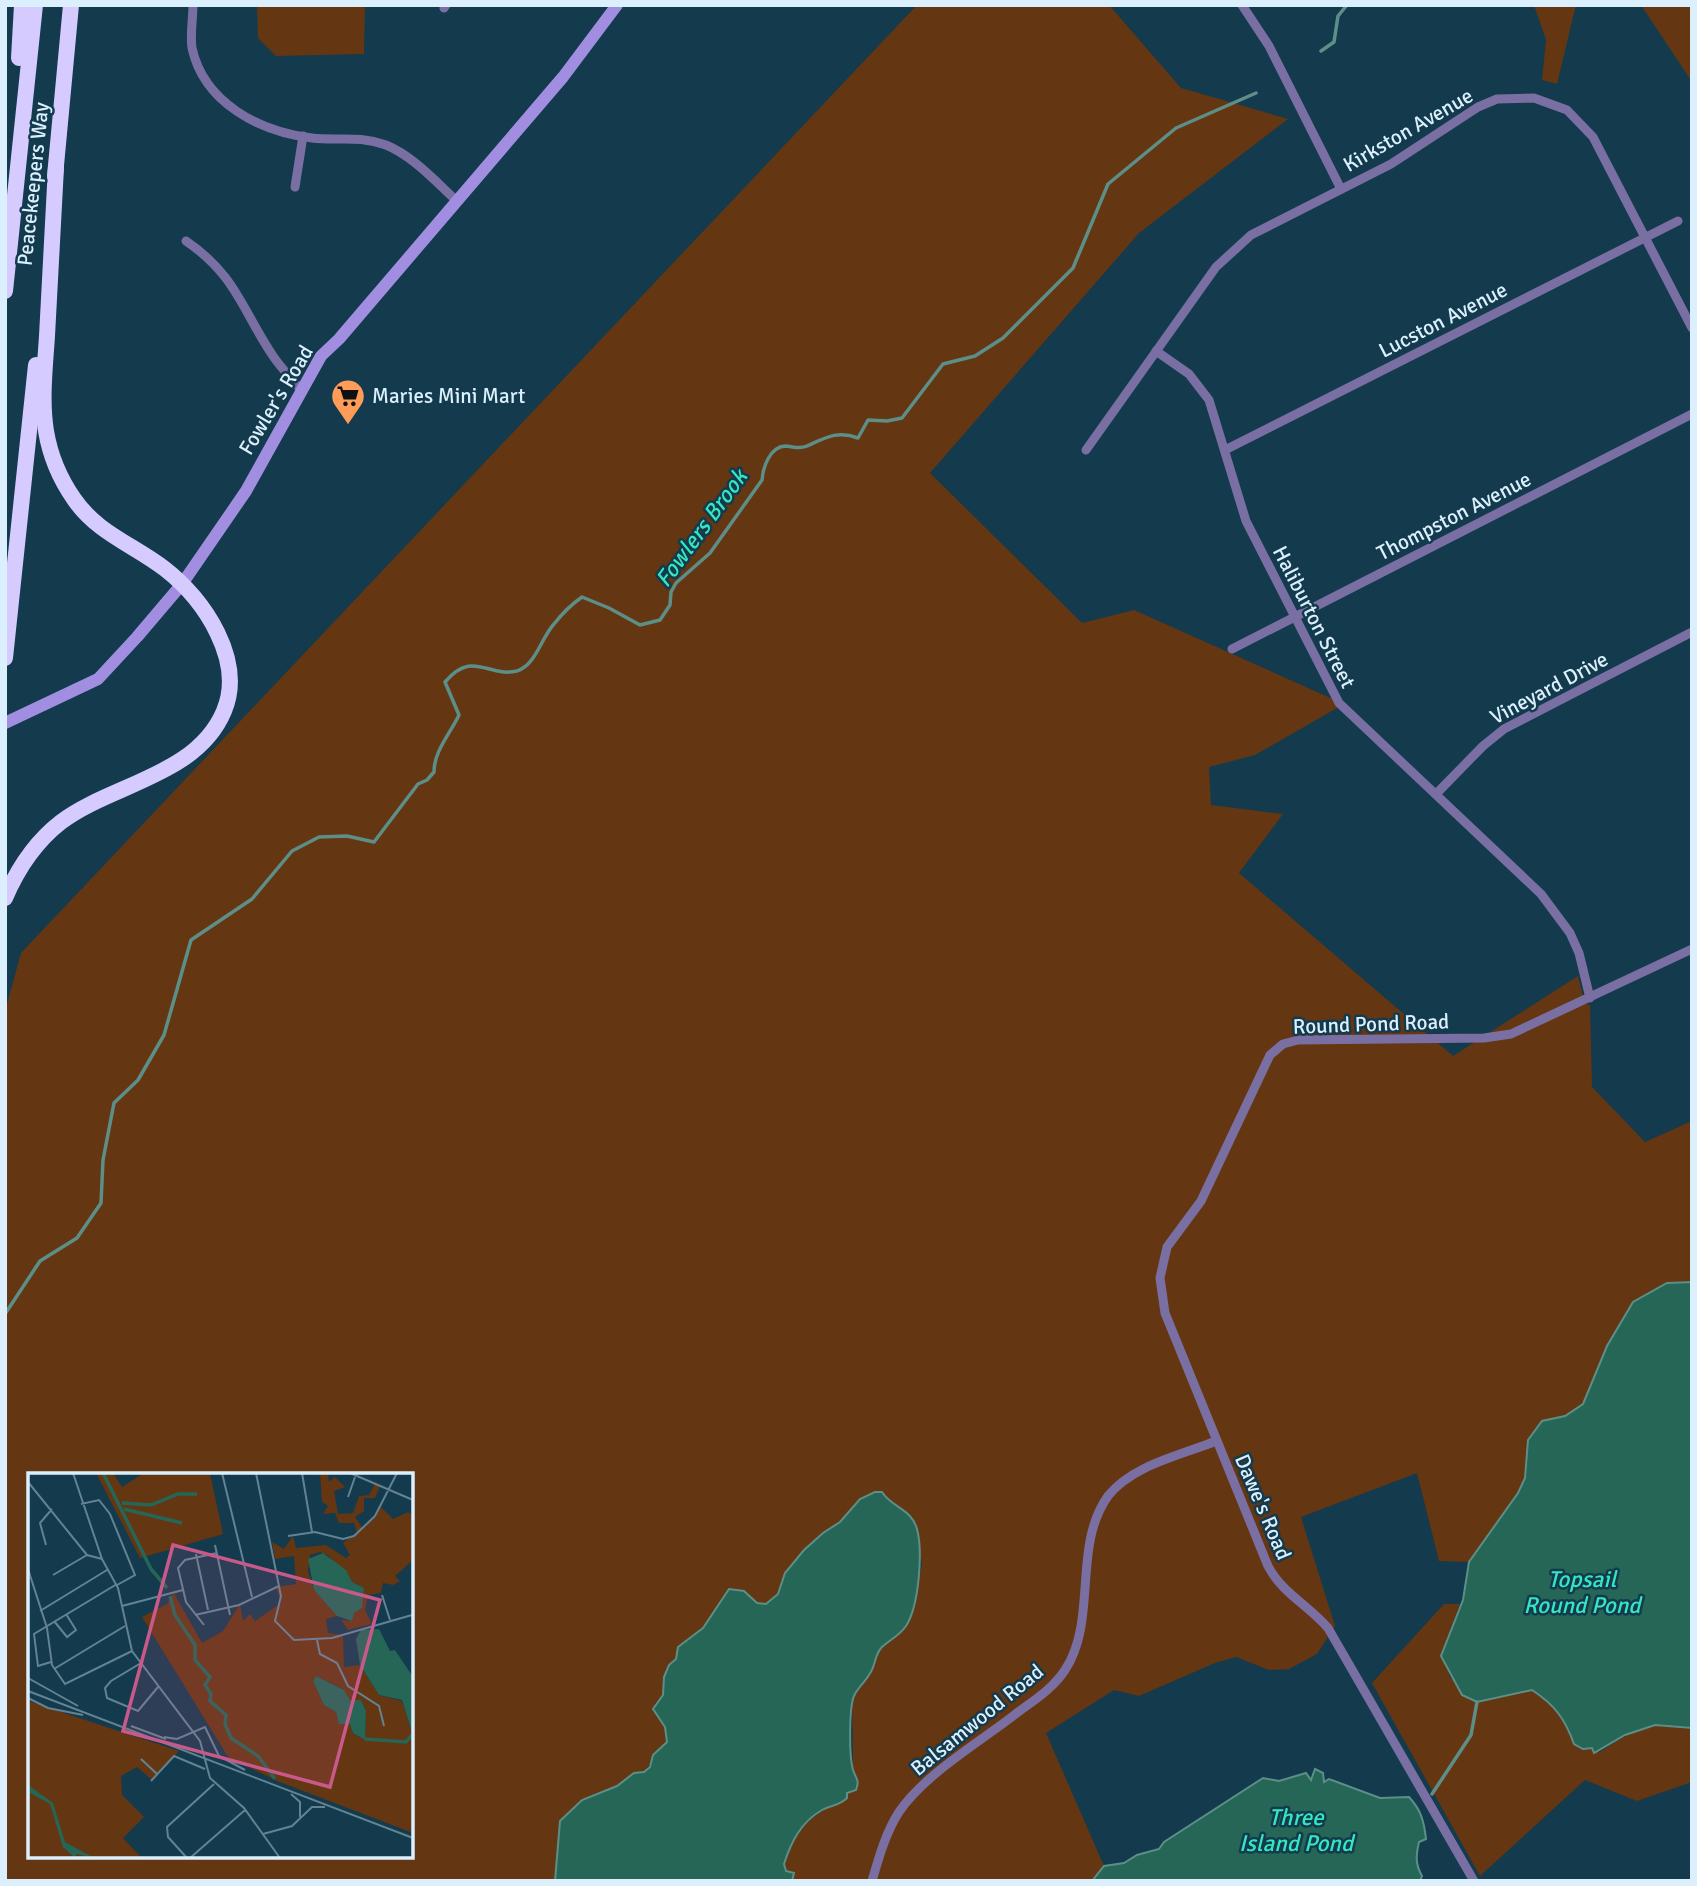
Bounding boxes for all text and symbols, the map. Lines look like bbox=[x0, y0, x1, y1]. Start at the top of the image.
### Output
street label: Kirkston Avenue bbox=[1338, 82, 1478, 178]
street label: Peacekeepers Way bbox=[11, 101, 55, 267]
street label: Lucston Avenue bbox=[1374, 276, 1512, 364]
street label: Fowler's Road bbox=[233, 340, 319, 460]
supermarket icon: Maries Mini Mart bbox=[329, 377, 367, 426]
place label: Maries Mini Mart bbox=[372, 383, 525, 409]
water label: Fowlers Brook bbox=[649, 462, 755, 593]
street label: Thompston Avenue bbox=[1373, 466, 1535, 566]
street label: Haliburton Street bbox=[1267, 542, 1361, 692]
street label: Vineyard Drive bbox=[1486, 646, 1612, 730]
street label: Round Pond Road bbox=[1292, 1008, 1450, 1040]
street label: Dawe's Road bbox=[1229, 1450, 1297, 1564]
inset map bbox=[28, 1473, 413, 1858]
water label: Topsail Round Pond bbox=[1524, 1565, 1643, 1620]
street label: Balsamwood Road bbox=[905, 1659, 1049, 1781]
water label: Three Island Pond bbox=[1239, 1803, 1356, 1858]

